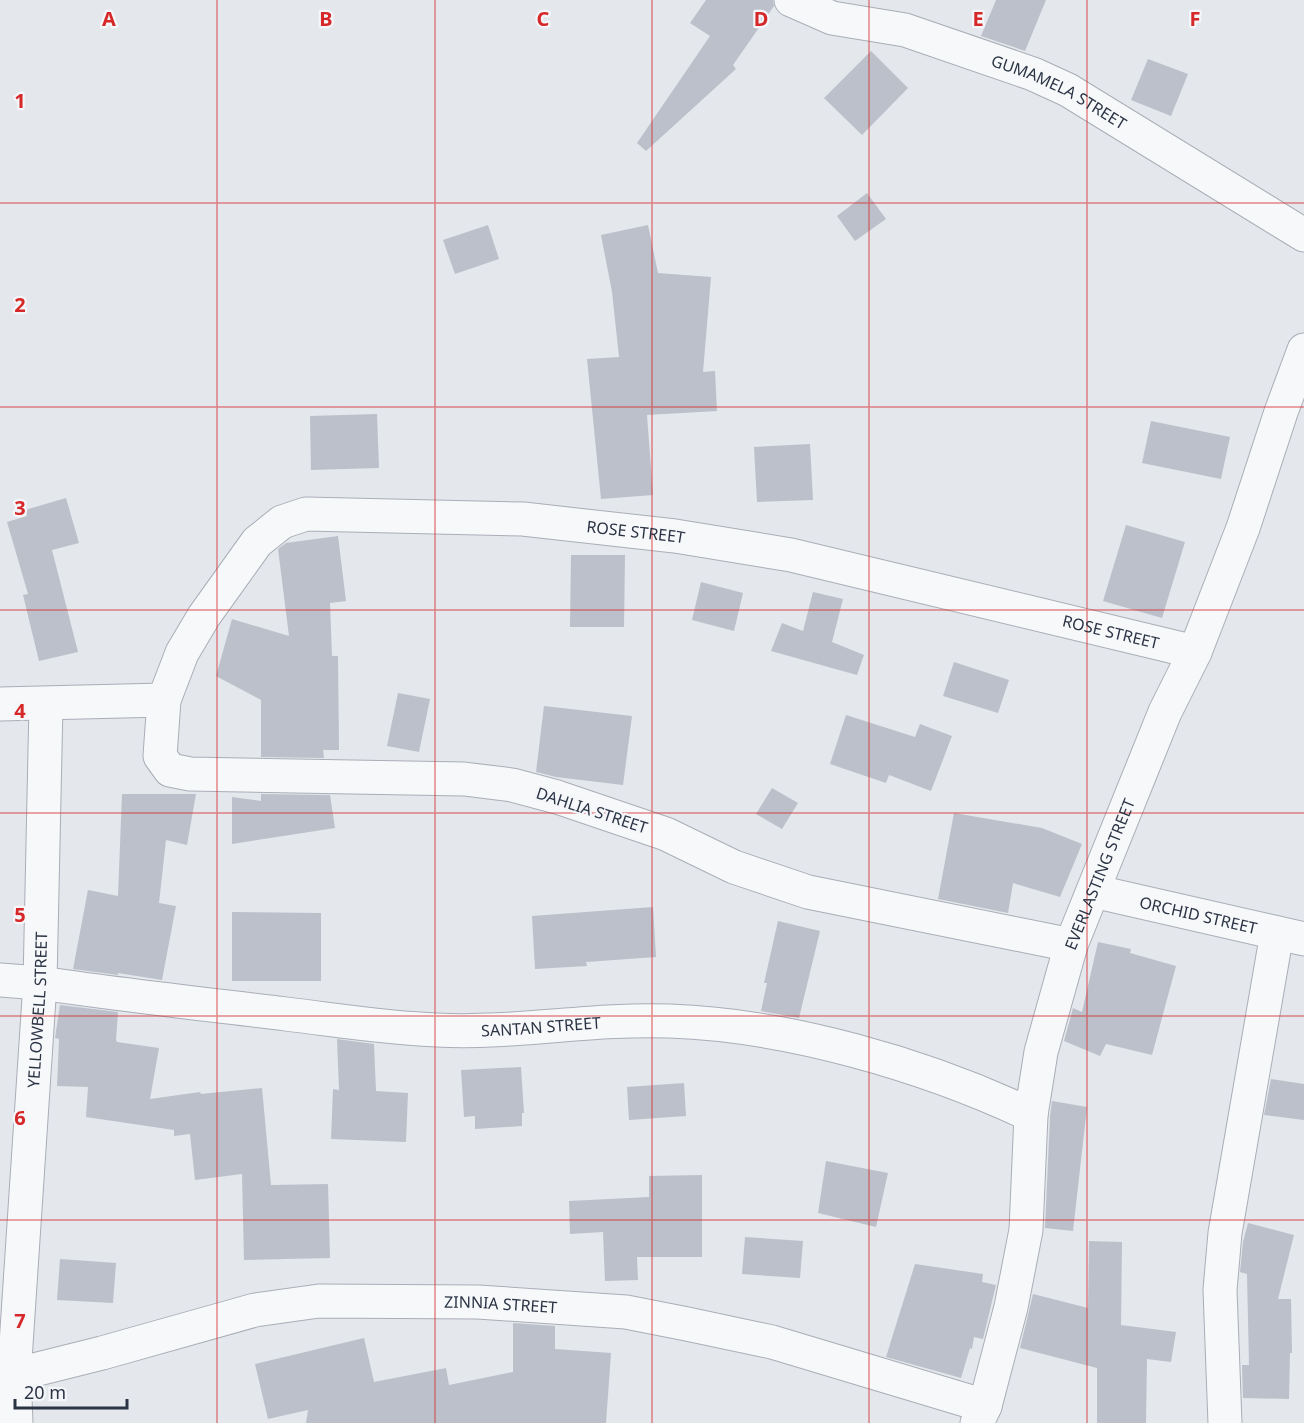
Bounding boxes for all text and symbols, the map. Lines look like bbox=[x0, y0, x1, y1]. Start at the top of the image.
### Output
text: A bbox=[102, 5, 116, 32]
text: B bbox=[319, 5, 333, 32]
text: C bbox=[537, 5, 550, 32]
text: D bbox=[754, 5, 768, 32]
text: E bbox=[972, 5, 984, 32]
text: F bbox=[1190, 5, 1200, 32]
street label: GUMAMELA STREET bbox=[988, 49, 1131, 134]
text: 1 bbox=[14, 87, 26, 114]
text: 2 bbox=[14, 291, 26, 318]
text: 3 bbox=[14, 494, 26, 521]
street label: ROSE STREET bbox=[585, 515, 687, 548]
street label: ROSE STREET bbox=[1060, 610, 1161, 654]
text: 4 bbox=[14, 697, 26, 724]
street label: DAHLIA STREET bbox=[533, 782, 651, 838]
street label: EVERLASTING STREET bbox=[1059, 795, 1140, 953]
street label: ORCHID STREET bbox=[1137, 891, 1259, 939]
text: 5 bbox=[14, 901, 26, 928]
street label: YELLOWBELL STREET bbox=[22, 931, 52, 1089]
street label: SANTAN STREET bbox=[481, 1011, 602, 1041]
text: 6 bbox=[14, 1104, 26, 1131]
street label: ZINNIA STREET bbox=[444, 1291, 558, 1318]
text: 7 bbox=[14, 1307, 26, 1334]
scale bar bbox=[15, 1372, 128, 1410]
text: 20 m bbox=[24, 1380, 66, 1404]

